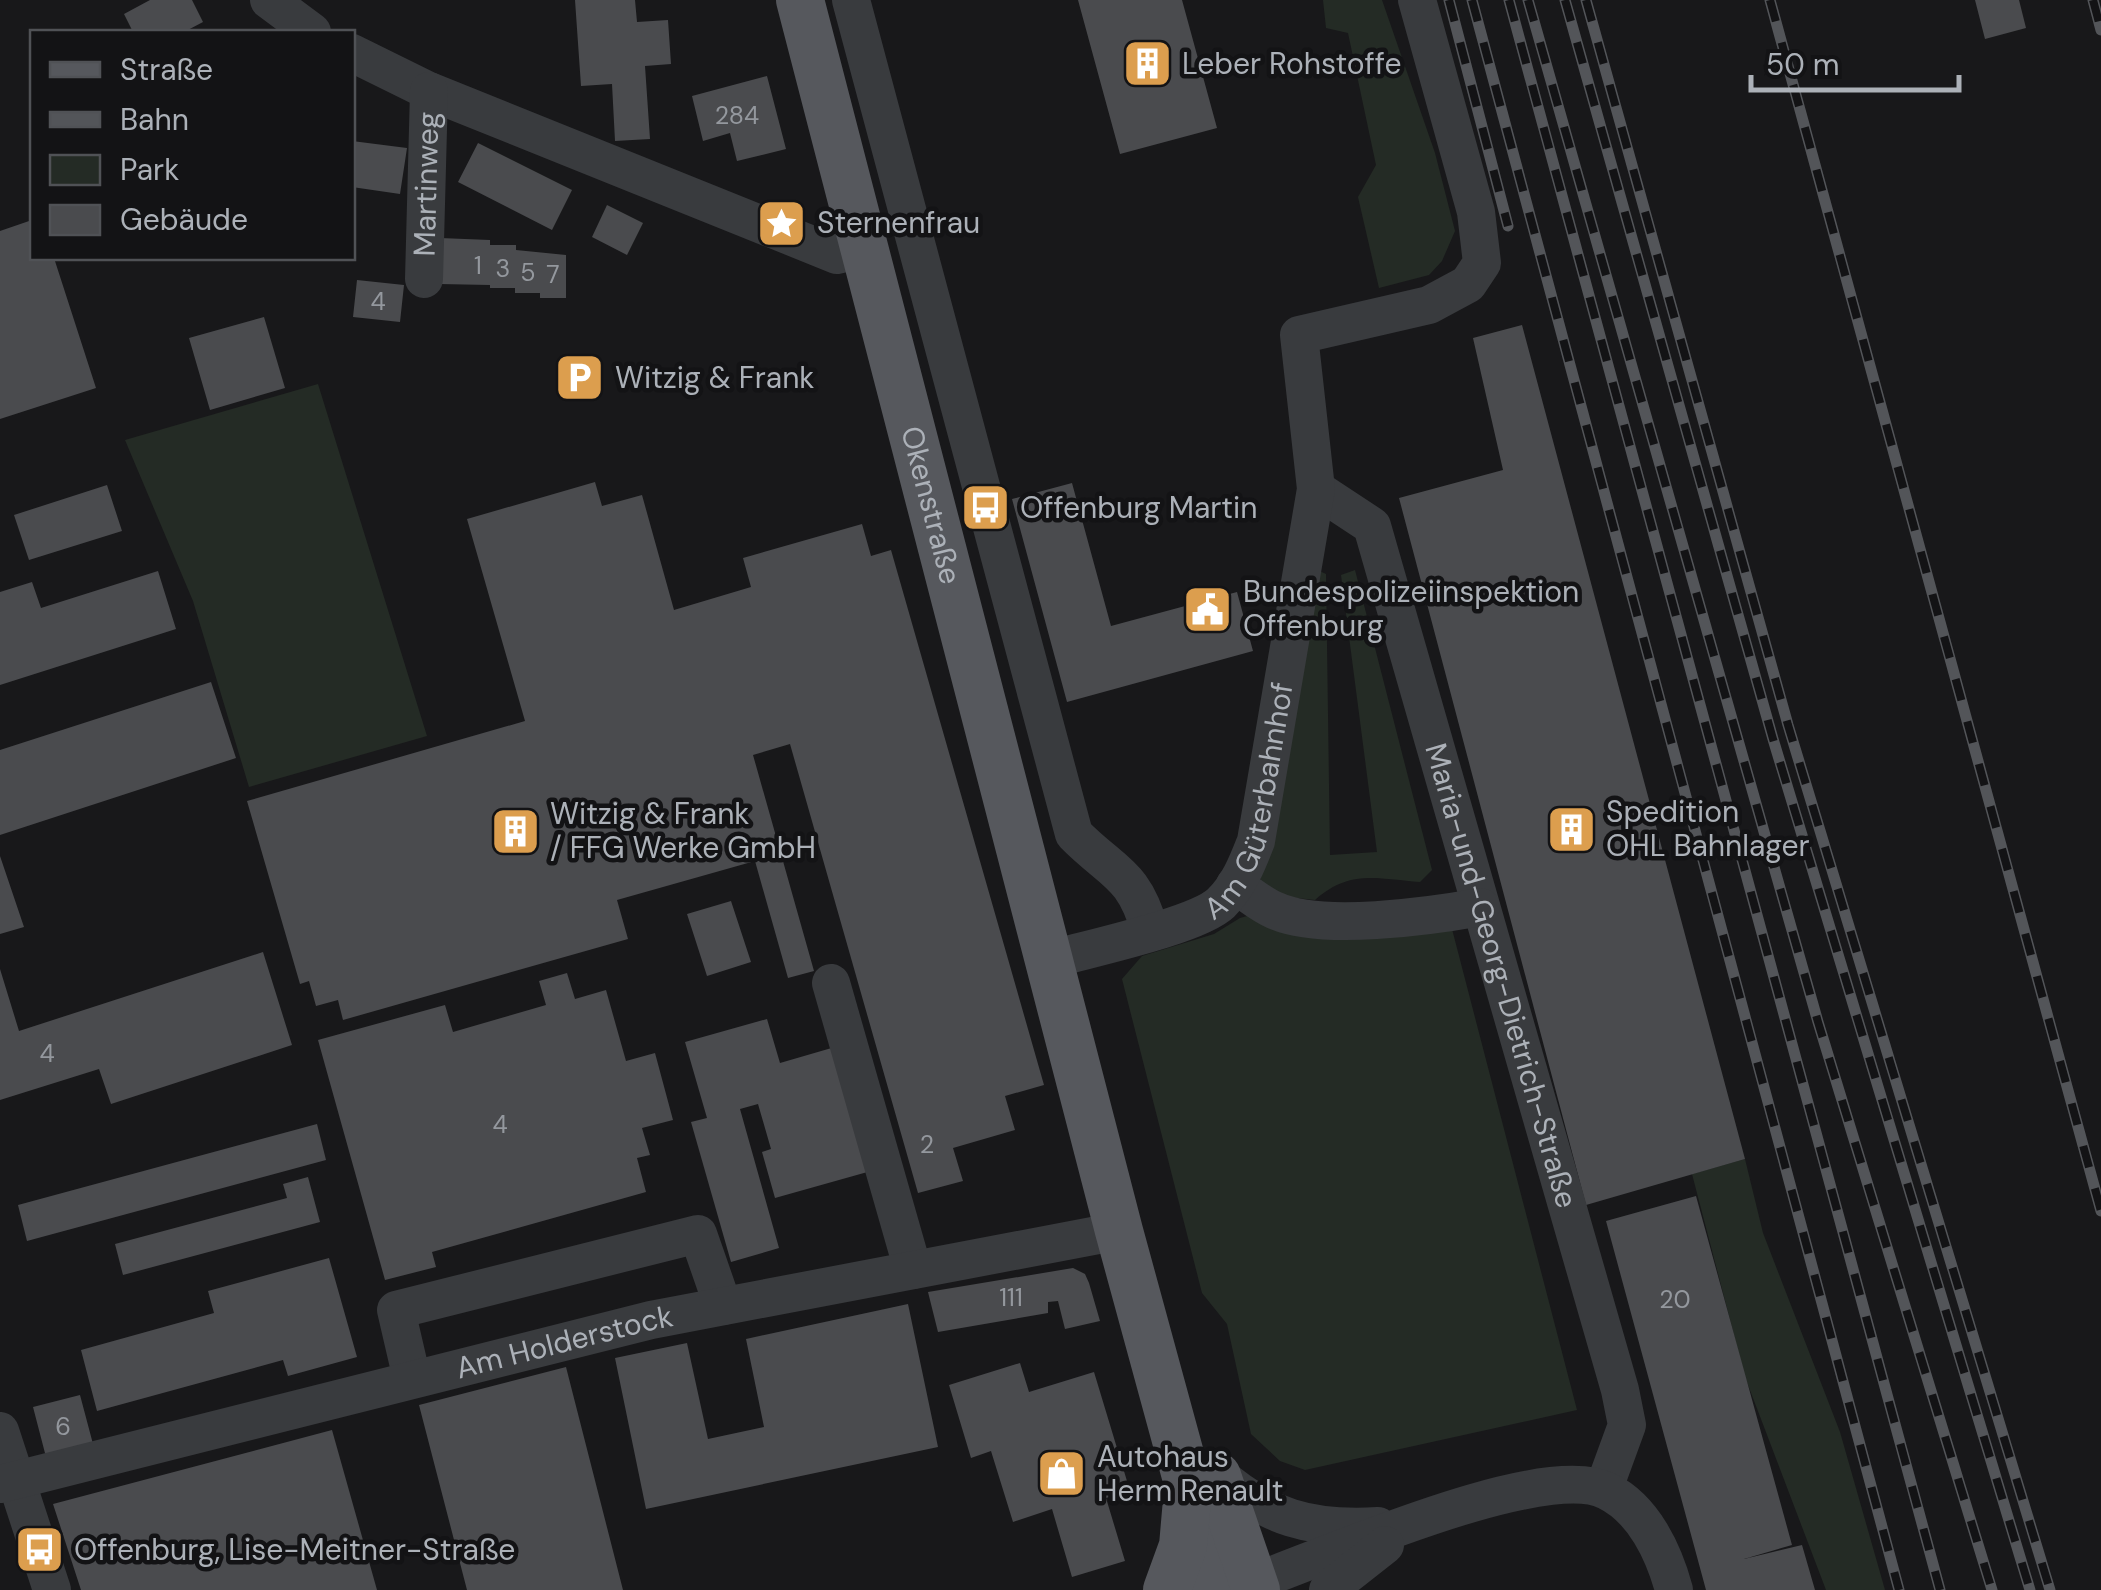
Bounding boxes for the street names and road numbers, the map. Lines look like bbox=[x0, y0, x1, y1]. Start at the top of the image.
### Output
street label: Martinweg bbox=[405, 111, 447, 257]
street label: Okenstraße bbox=[892, 422, 971, 588]
street label: Am Güterbahnhof bbox=[1196, 679, 1302, 928]
street label: Maria-und-Georg-Dietrich-Straße bbox=[1416, 739, 1587, 1212]
street label: Am Holderstock bbox=[452, 1296, 676, 1387]

